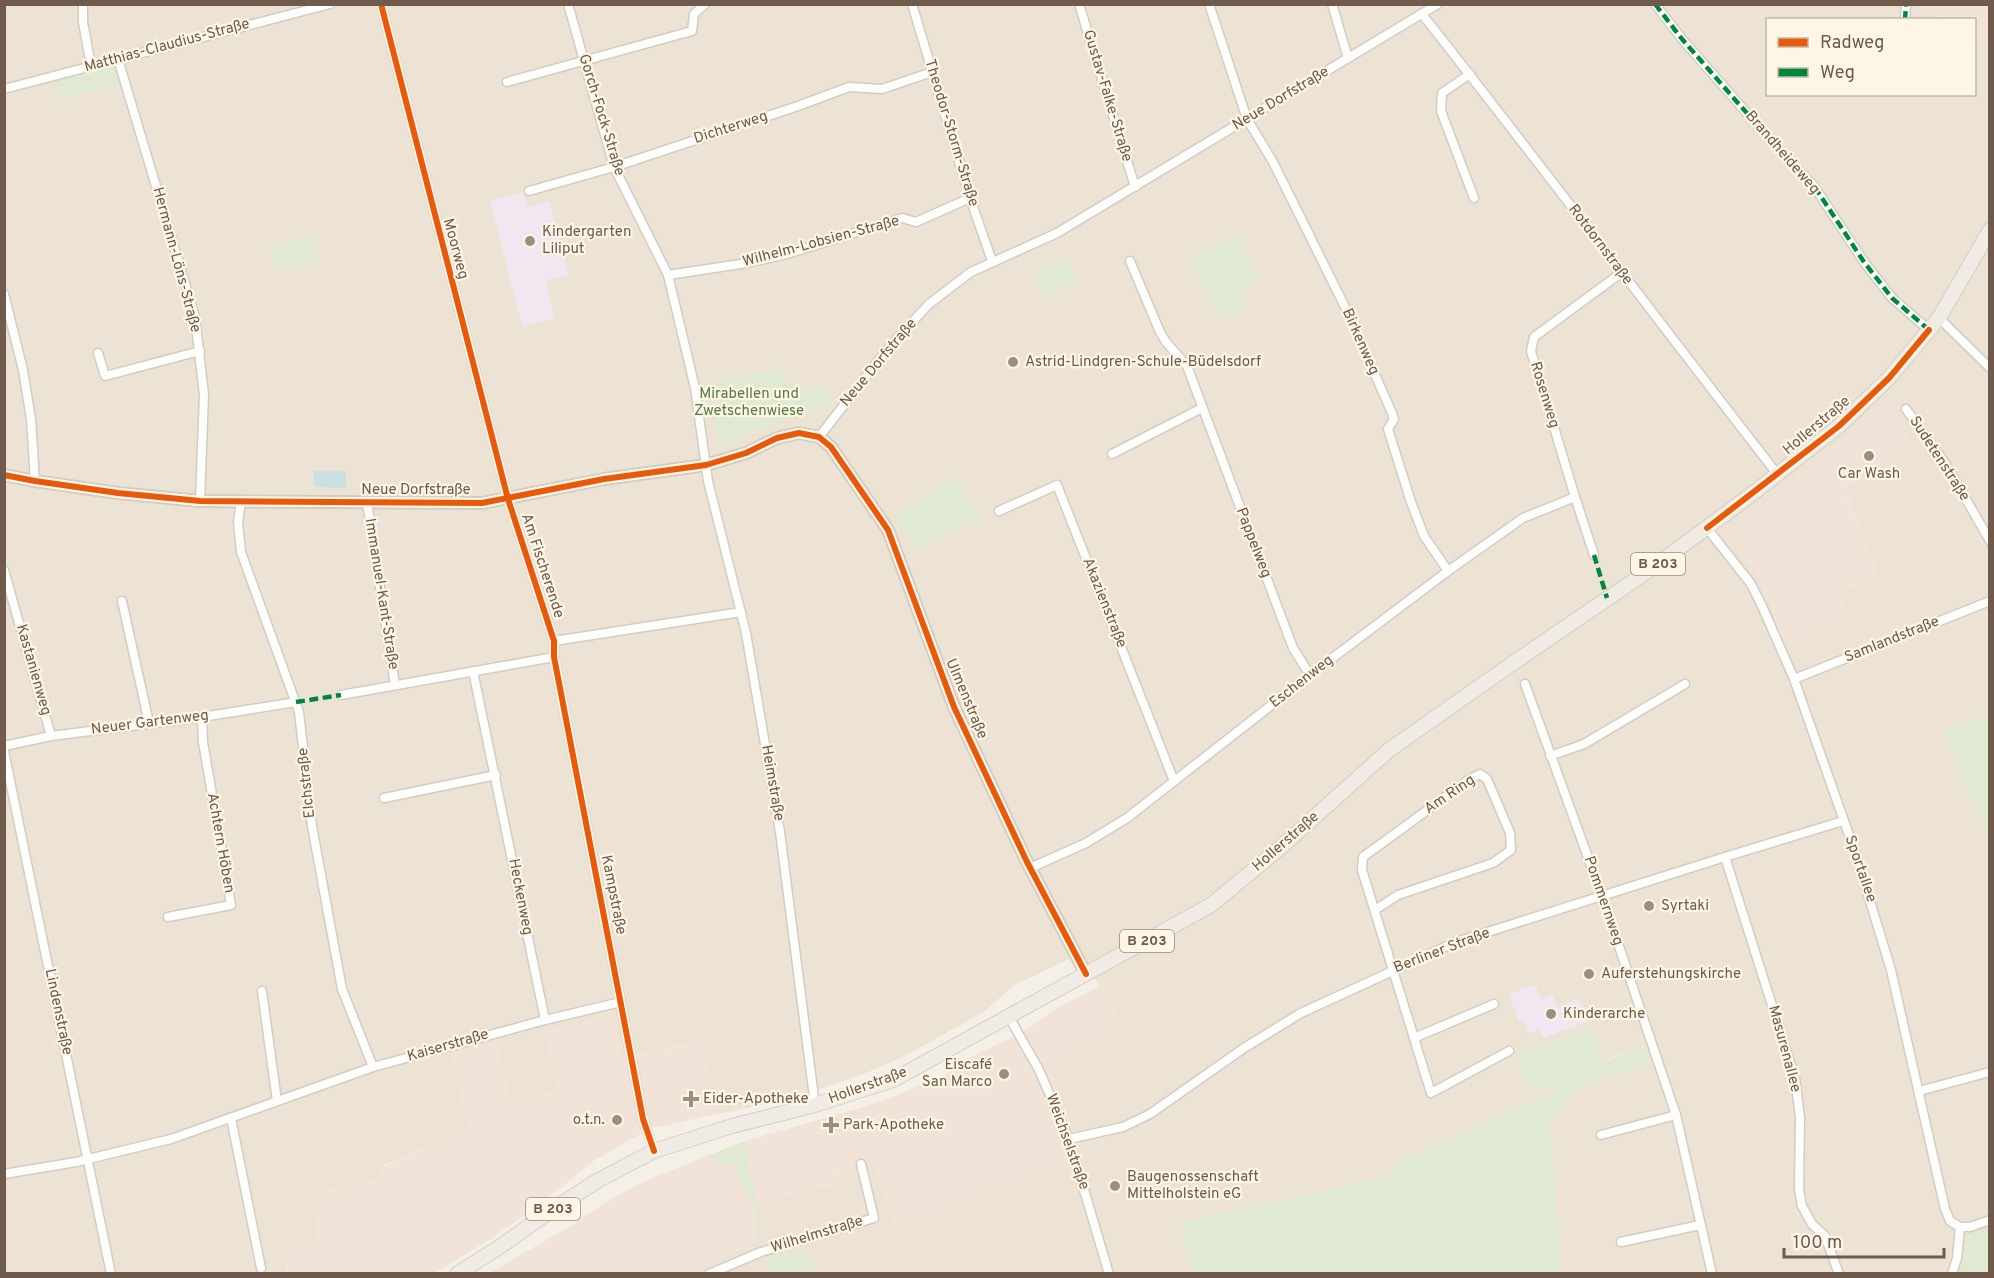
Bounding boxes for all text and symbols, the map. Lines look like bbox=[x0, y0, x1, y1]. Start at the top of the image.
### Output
street label: Matthias-Claudius-Straße bbox=[82, 15, 252, 77]
legend bbox=[1766, 18, 1976, 96]
street label: Gustav-Falke-Straße bbox=[1078, 28, 1136, 164]
text: Radweg bbox=[1820, 32, 1884, 55]
street label: Gorch-Fock-Straße bbox=[573, 52, 629, 178]
street label: Theodor-Storm-Straße bbox=[920, 57, 982, 209]
text: Weg bbox=[1820, 62, 1855, 85]
street label: Neue Dorfstraße bbox=[1229, 63, 1333, 135]
street label: Dichterweg bbox=[692, 107, 770, 149]
street label: Brandheideweg bbox=[1740, 107, 1824, 199]
street label: Hermann-Löns-Straße bbox=[147, 185, 205, 335]
street label: Rotdornstraße bbox=[1564, 201, 1636, 289]
street label: Wilhelm-Lobsien-Straße bbox=[741, 212, 901, 272]
street label: Moorweg bbox=[438, 216, 472, 282]
place label: Kindergarten Liliput bbox=[542, 223, 631, 259]
marker: Kindergarten Liliput bbox=[523, 234, 537, 248]
street label: Birkenweg bbox=[1337, 306, 1383, 378]
street label: Neue Dorfstraße bbox=[837, 315, 921, 411]
place label: Astrid-Lindgren-Schule-Büdelsdorf bbox=[1025, 353, 1261, 372]
marker: Astrid-Lindgren-Schule-Büdelsdorf bbox=[1006, 355, 1020, 369]
street label: Rosenweg bbox=[1525, 359, 1563, 431]
park label: Mirabellen und Zwetschenwiese bbox=[694, 385, 804, 421]
street label: Hollerstraße bbox=[1779, 392, 1855, 460]
street label: Sudetenstraße bbox=[1904, 413, 1974, 505]
marker: Car Wash bbox=[1862, 449, 1876, 463]
place label: Car Wash bbox=[1838, 465, 1900, 484]
street label: Neue Dorfstraße bbox=[361, 481, 471, 500]
street label: Pappelweg bbox=[1231, 505, 1275, 581]
street label: Am Fischerende bbox=[516, 511, 568, 621]
street label: Immanuel-Kant-Straße bbox=[360, 517, 402, 671]
road number: B 203 bbox=[1631, 553, 1685, 575]
street label: Akazienstraße bbox=[1077, 555, 1131, 651]
street label: Samlandstraße bbox=[1842, 612, 1942, 668]
street label: Kastanienweg bbox=[11, 622, 55, 718]
street label: Eschenweg bbox=[1266, 651, 1338, 713]
street label: Ulmenstraße bbox=[941, 656, 991, 742]
street label: Neuer Gartenweg bbox=[90, 706, 210, 740]
street label: Heimstraße bbox=[756, 744, 788, 822]
street label: Elchstraße bbox=[294, 747, 320, 819]
street label: Am Ring bbox=[1421, 771, 1479, 819]
street label: Achtern Höben bbox=[202, 791, 238, 895]
street label: Hollerstraße bbox=[1249, 808, 1323, 876]
street label: Sportallee bbox=[1840, 833, 1880, 905]
street label: Kampstraße bbox=[596, 854, 630, 936]
street label: Pommernweg bbox=[1579, 854, 1627, 948]
street label: Heckenweg bbox=[503, 857, 537, 937]
place label: Syrtaki bbox=[1661, 897, 1709, 916]
marker: Syrtaki bbox=[1642, 899, 1656, 913]
street label: Berliner Straße bbox=[1391, 924, 1493, 978]
road number: B 203 bbox=[1120, 930, 1174, 952]
place label: Auferstehungskirche bbox=[1601, 965, 1741, 984]
street label: Lindenstraße bbox=[40, 967, 76, 1057]
marker: Auferstehungskirche bbox=[1582, 967, 1596, 981]
street label: Masurenallee bbox=[1763, 1003, 1805, 1095]
place label: Kinderarche bbox=[1563, 1005, 1645, 1024]
marker: Kinderarche bbox=[1544, 1007, 1558, 1021]
street label: Kaiserstraße bbox=[405, 1025, 491, 1067]
place label: Eiscafé San Marco bbox=[922, 1056, 992, 1092]
street label: Hollerstraße bbox=[826, 1063, 910, 1109]
marker: Eiscafé San Marco bbox=[997, 1067, 1011, 1081]
place label: Eider-Apotheke bbox=[703, 1090, 809, 1109]
street label: Weichselstraße bbox=[1041, 1091, 1093, 1193]
marker: Eider-Apotheke bbox=[684, 1092, 698, 1106]
place label: o.t.n. bbox=[573, 1111, 605, 1130]
marker: o.t.n. bbox=[610, 1113, 624, 1127]
place label: Park-Apotheke bbox=[843, 1116, 944, 1135]
marker: Park-Apotheke bbox=[824, 1118, 838, 1132]
place label: Baugenossenschaft Mittelholstein eG bbox=[1127, 1168, 1259, 1204]
marker: Baugenossenschaft Mittelholstein eG bbox=[1108, 1179, 1122, 1193]
road number: B 203 bbox=[526, 1198, 580, 1220]
street label: Wilhelmstraße bbox=[769, 1212, 865, 1258]
scale bar bbox=[1784, 1221, 1944, 1259]
text: 100 m bbox=[1793, 1232, 1842, 1255]

